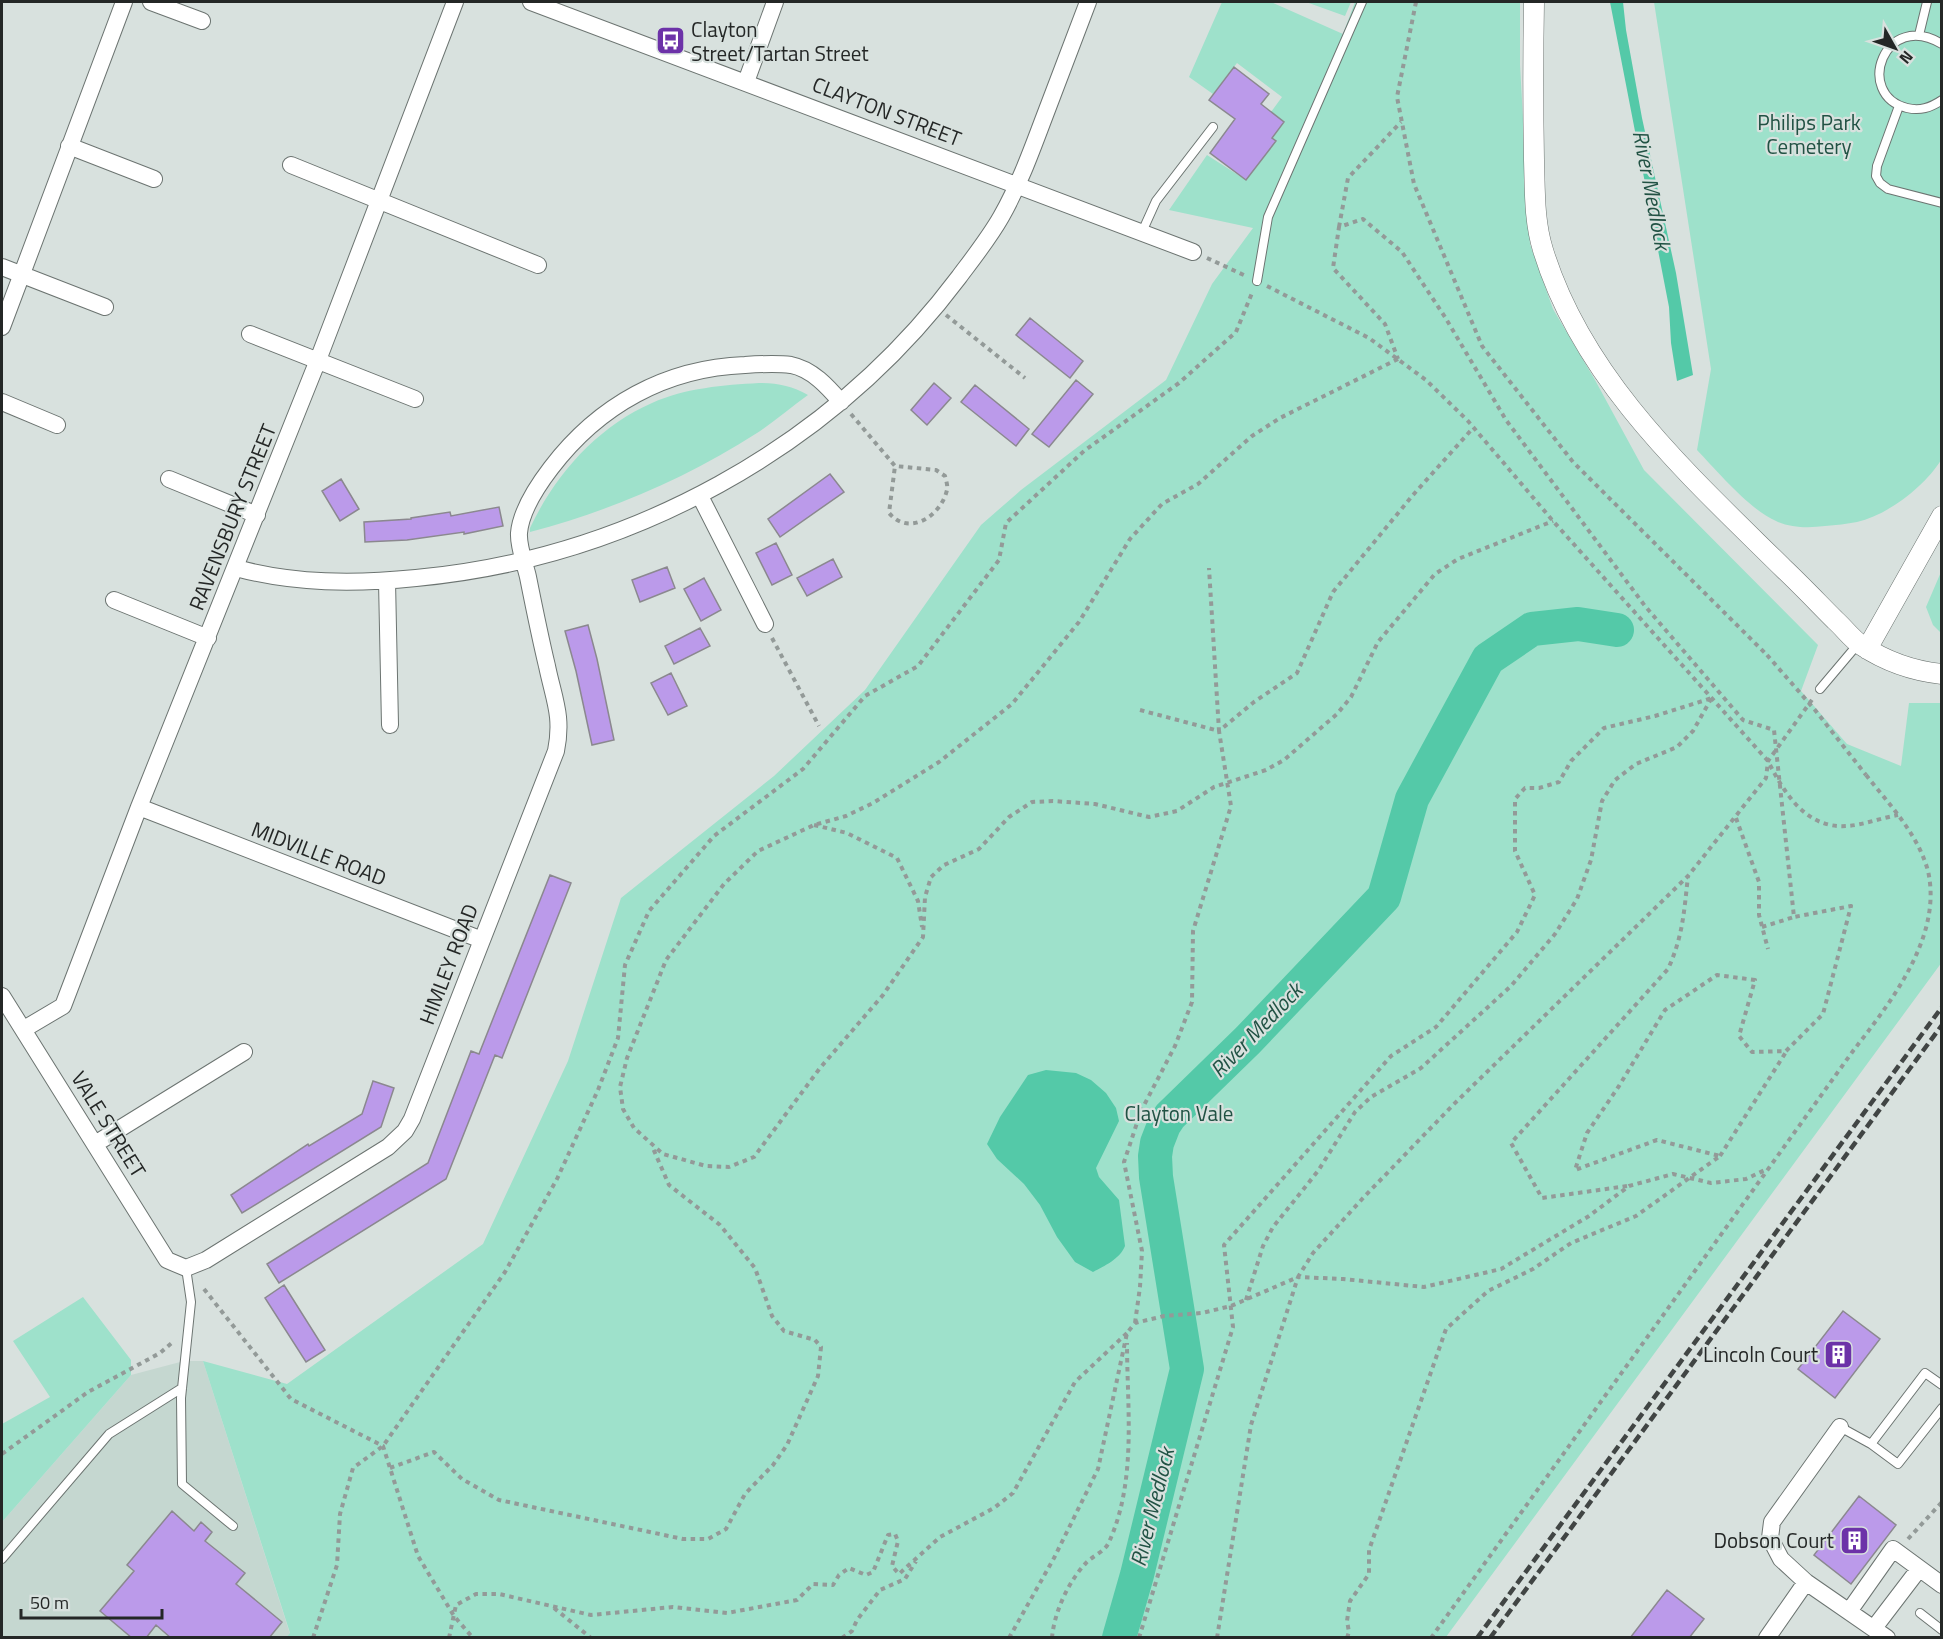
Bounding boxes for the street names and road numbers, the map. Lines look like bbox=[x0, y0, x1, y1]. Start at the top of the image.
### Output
street label: CLAYTON STREET bbox=[808, 68, 966, 154]
street label: RAVENSBURY STREET bbox=[180, 419, 284, 615]
street label: MIDVILLE ROAD bbox=[247, 813, 391, 893]
street label: HIMLEY ROAD bbox=[410, 899, 486, 1029]
street label: VALE STREET bbox=[64, 1065, 154, 1183]

